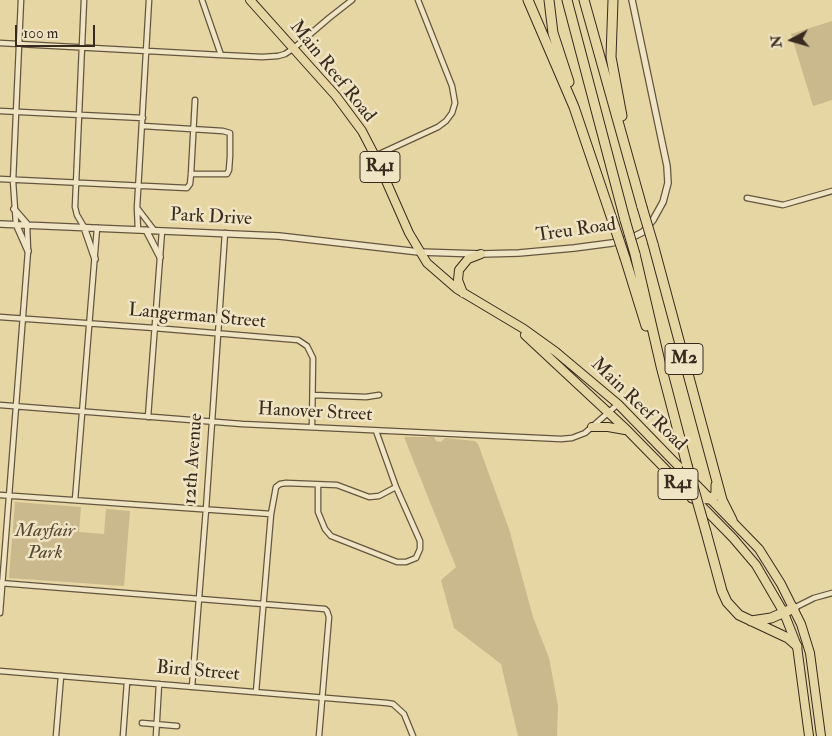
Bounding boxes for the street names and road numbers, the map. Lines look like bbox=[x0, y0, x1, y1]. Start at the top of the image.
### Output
street label: Main Reef Road bbox=[284, 17, 380, 127]
road number: R41 bbox=[360, 152, 400, 182]
street label: Park Drive bbox=[169, 204, 253, 232]
street label: Treu Road bbox=[535, 214, 617, 248]
street label: Langerman Street bbox=[127, 300, 267, 334]
road number: M2 bbox=[665, 344, 703, 374]
street label: Main Reef Road bbox=[585, 354, 691, 456]
street label: Hanover Street bbox=[257, 399, 373, 427]
street label: 12th Avenue bbox=[179, 413, 209, 505]
road number: R41 bbox=[658, 468, 698, 499]
street label: Bird Street bbox=[155, 657, 241, 687]

